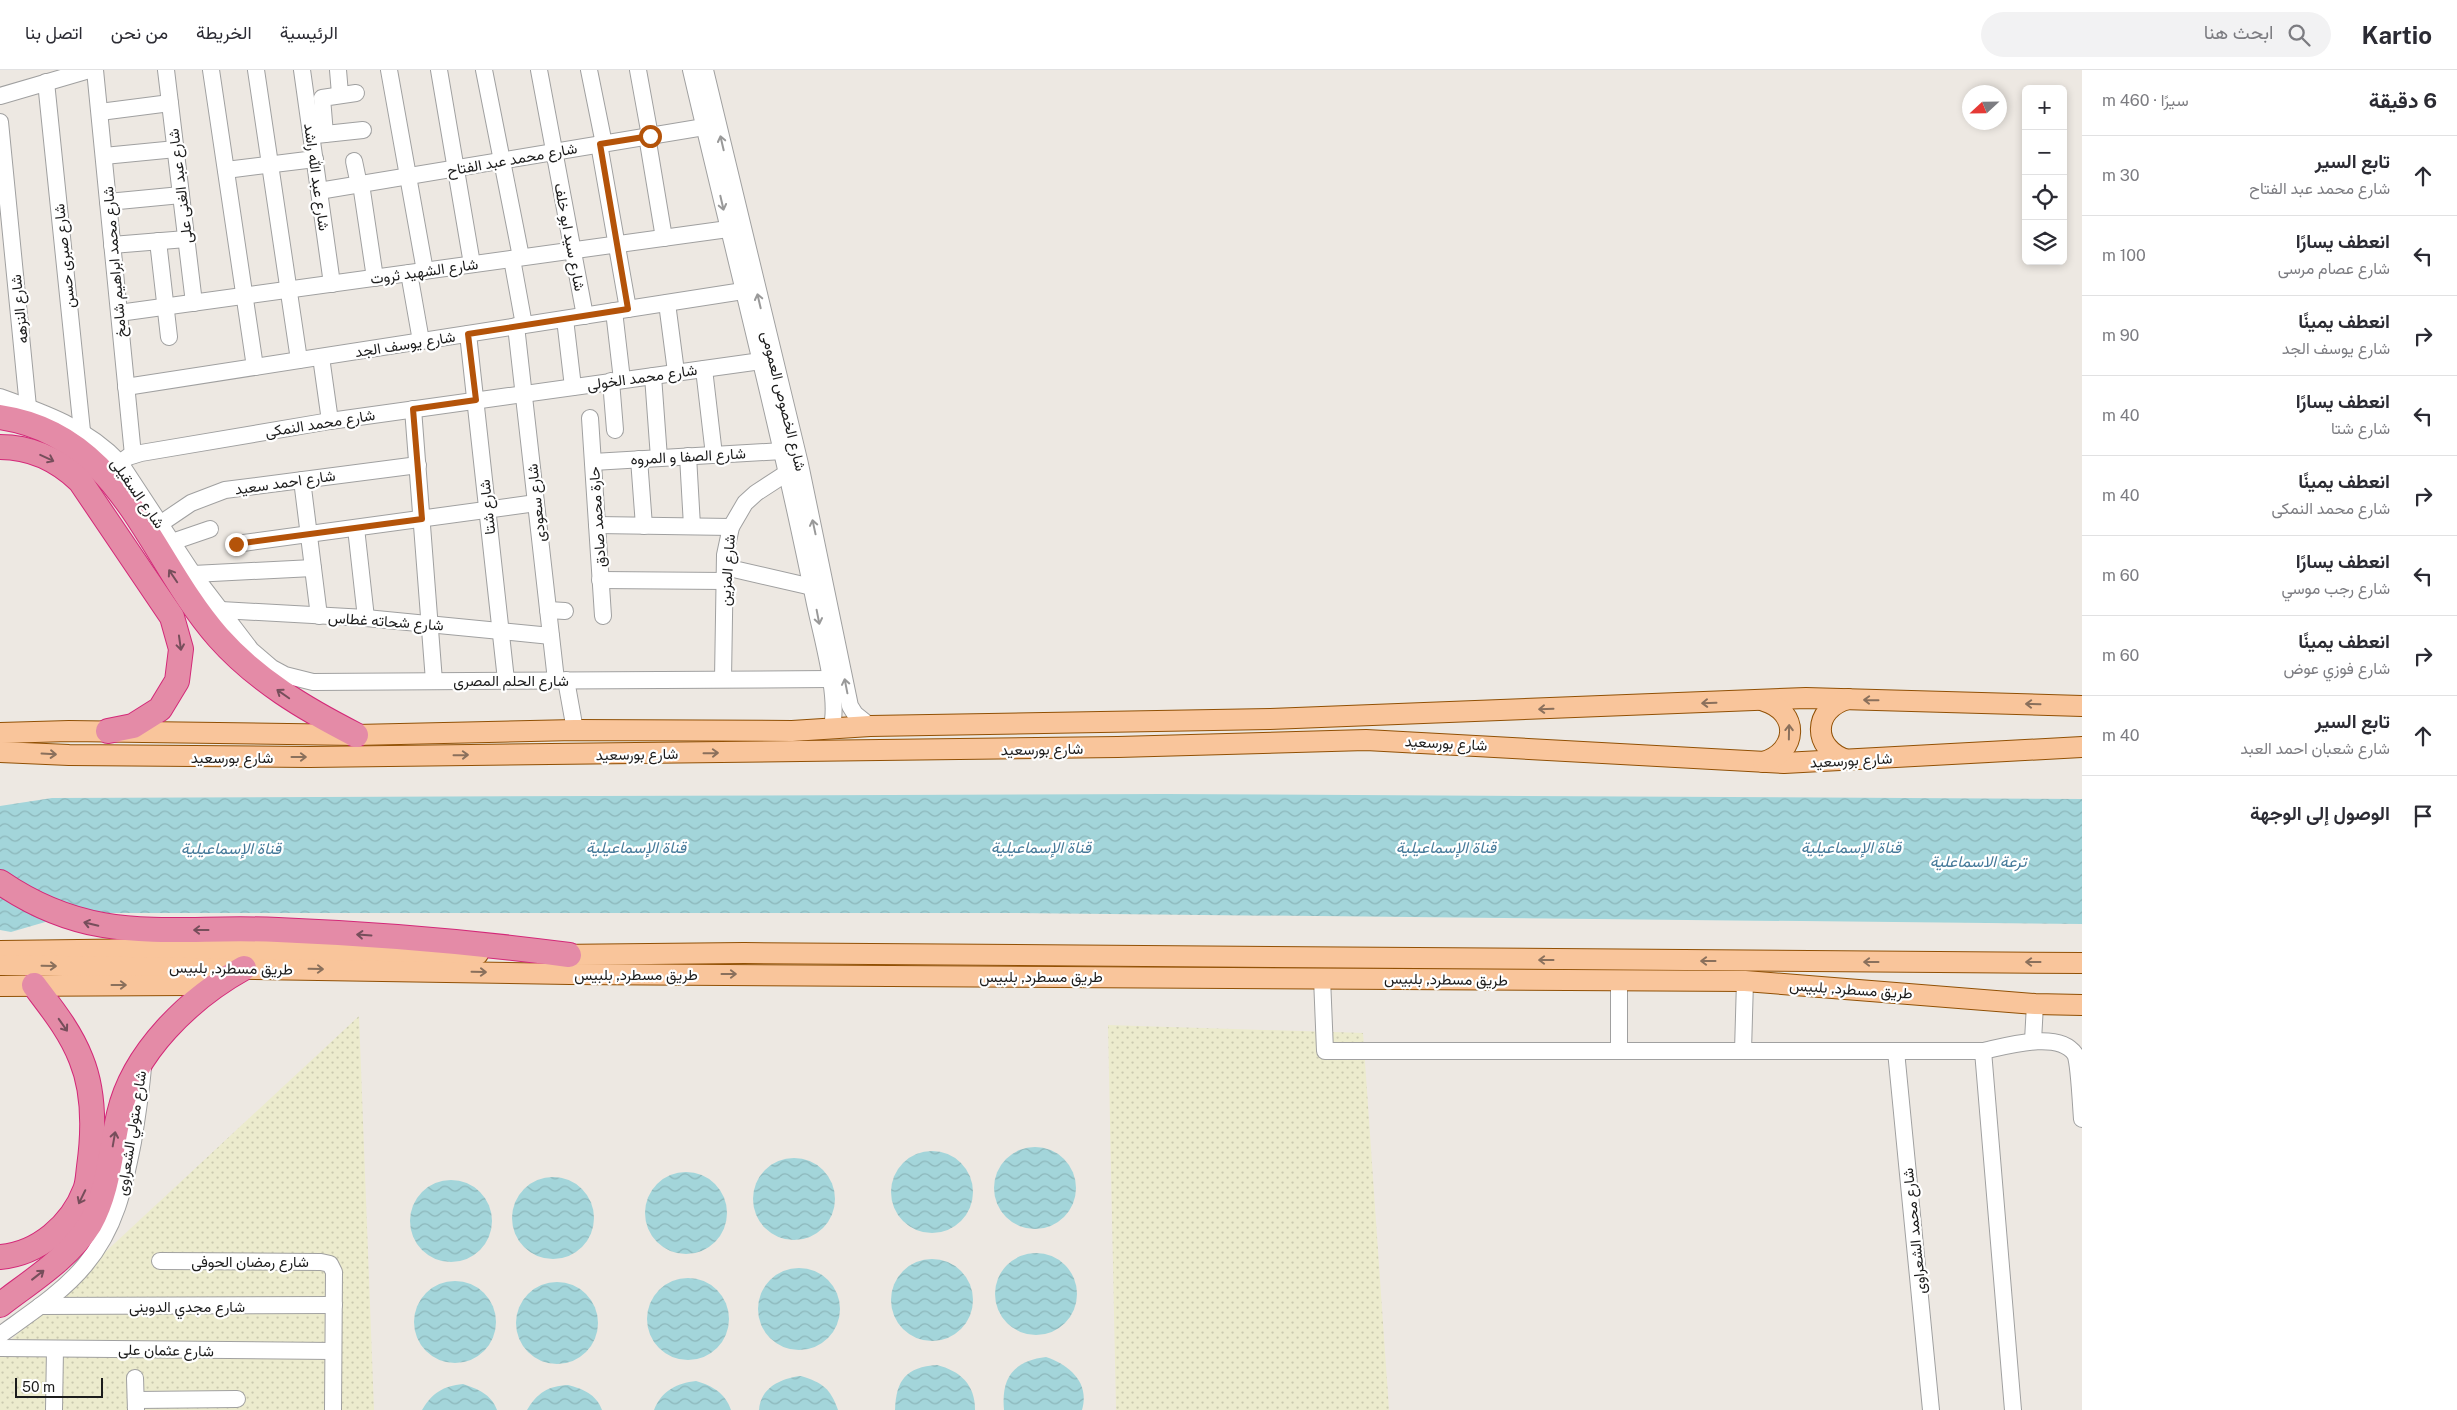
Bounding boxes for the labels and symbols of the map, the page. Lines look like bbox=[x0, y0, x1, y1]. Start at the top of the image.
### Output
north arrow bbox=[1962, 85, 2007, 130]
street label: شارع عبد الله راشد bbox=[298, 122, 333, 232]
route start bbox=[639, 125, 662, 148]
street label: شارع عبد الغنى على bbox=[164, 127, 198, 244]
one-way arrow bbox=[717, 135, 726, 151]
street label: شارع محمد عبد الفتاح bbox=[446, 139, 579, 182]
street label: شارع سيد ابو خلف bbox=[548, 182, 589, 293]
street label: شارع محمد ابراهيم شامخ bbox=[99, 185, 132, 338]
one-way arrow bbox=[718, 194, 727, 210]
street label: شارع صبرى حسن bbox=[50, 202, 81, 309]
street label: شارع الشهيد ثروت bbox=[369, 255, 480, 290]
street label: شارع النزهه bbox=[7, 273, 34, 344]
one-way arrow bbox=[754, 294, 763, 310]
street label: شارع يوسف الجد bbox=[354, 328, 457, 363]
street label: شارع الخصوص العمومى bbox=[755, 329, 810, 474]
street label: شارع محمد الخولى bbox=[586, 361, 699, 396]
street label: شارع محمد النمكى bbox=[264, 406, 377, 443]
street label: شارع الصفا و المروه bbox=[630, 444, 746, 471]
one-way arrow bbox=[39, 453, 54, 463]
street label: شارع السقيلى bbox=[105, 455, 168, 533]
street label: شارع سعودى bbox=[523, 463, 552, 543]
street label: حارة محمد صادق bbox=[585, 466, 610, 568]
street label: شارع احمد سعيد bbox=[234, 467, 337, 500]
street label: شارع شتا bbox=[476, 478, 501, 535]
one-way arrow bbox=[808, 520, 818, 536]
route end bbox=[225, 533, 248, 556]
street label: شارع المزين bbox=[716, 533, 741, 607]
one-way arrow bbox=[168, 569, 178, 583]
street label: شارع شحاته غطاس bbox=[327, 608, 445, 637]
one-way arrow bbox=[813, 608, 823, 624]
one-way arrow bbox=[175, 635, 185, 651]
street label: شارع الحلم المصرى bbox=[453, 672, 569, 692]
one-way arrow bbox=[841, 679, 850, 695]
one-way arrow bbox=[276, 689, 290, 699]
one-way arrow bbox=[1863, 695, 1880, 705]
one-way arrow bbox=[1701, 699, 1717, 708]
one-way arrow bbox=[2026, 699, 2042, 709]
one-way arrow bbox=[1538, 705, 1554, 714]
one-way arrow bbox=[1784, 725, 1793, 741]
street label: شارع بورسعيد bbox=[1404, 732, 1488, 757]
street label: شارع بورسعيد bbox=[1001, 740, 1084, 761]
street label: شارع بورسعيد bbox=[596, 745, 679, 766]
one-way arrow bbox=[702, 748, 719, 758]
street label: شارع بورسعيد bbox=[191, 749, 274, 769]
street label: شارع بورسعيد bbox=[1809, 749, 1893, 774]
one-way arrow bbox=[40, 750, 56, 759]
one-way arrow bbox=[452, 750, 469, 760]
one-way arrow bbox=[290, 752, 306, 762]
water label: قناة الإسماعيلية bbox=[586, 838, 688, 858]
water label: قناة الإسماعيلية bbox=[991, 838, 1093, 858]
water label: قناة الإسماعيلية bbox=[1396, 838, 1498, 858]
water label: قناة الإسماعيلية bbox=[1801, 838, 1903, 858]
water label: قناة الإسماعيلية bbox=[181, 839, 283, 859]
water label: ترعة الاسماعلية bbox=[1930, 852, 2028, 872]
one-way arrow bbox=[83, 919, 99, 928]
one-way arrow bbox=[193, 925, 210, 935]
one-way arrow bbox=[356, 931, 372, 940]
one-way arrow bbox=[1538, 955, 1554, 965]
one-way arrow bbox=[1701, 956, 1717, 966]
one-way arrow bbox=[1863, 957, 1879, 966]
one-way arrow bbox=[2026, 957, 2042, 967]
street label: طريق مسطرد, بلبيس bbox=[169, 958, 293, 980]
one-way arrow bbox=[40, 961, 56, 971]
one-way arrow bbox=[308, 964, 324, 974]
street label: طريق مسطرد, بلبيس bbox=[574, 966, 698, 985]
one-way arrow bbox=[470, 967, 486, 977]
street label: طريق مسطرد, بلبيس bbox=[979, 968, 1103, 987]
one-way arrow bbox=[720, 969, 736, 979]
street label: طريق مسطرد, بلبيس bbox=[1384, 969, 1508, 991]
street label: طريق مسطرد, بلبيس bbox=[1789, 976, 1913, 1004]
one-way arrow bbox=[110, 980, 126, 990]
one-way arrow bbox=[58, 1017, 68, 1031]
street label: شارع متولي الشعراوى bbox=[113, 1069, 154, 1197]
one-way arrow bbox=[110, 1131, 120, 1147]
street label: شارع محمد الشعراوى bbox=[1899, 1167, 1932, 1295]
one-way arrow bbox=[77, 1189, 86, 1204]
street label: شارع رمضان الحوفى bbox=[191, 1253, 309, 1273]
one-way arrow bbox=[32, 1270, 45, 1281]
street label: شارع مجدي الدوينى bbox=[129, 1298, 245, 1320]
street label: شارع عثمان على bbox=[118, 1341, 214, 1362]
scale bar bbox=[15, 1375, 102, 1398]

